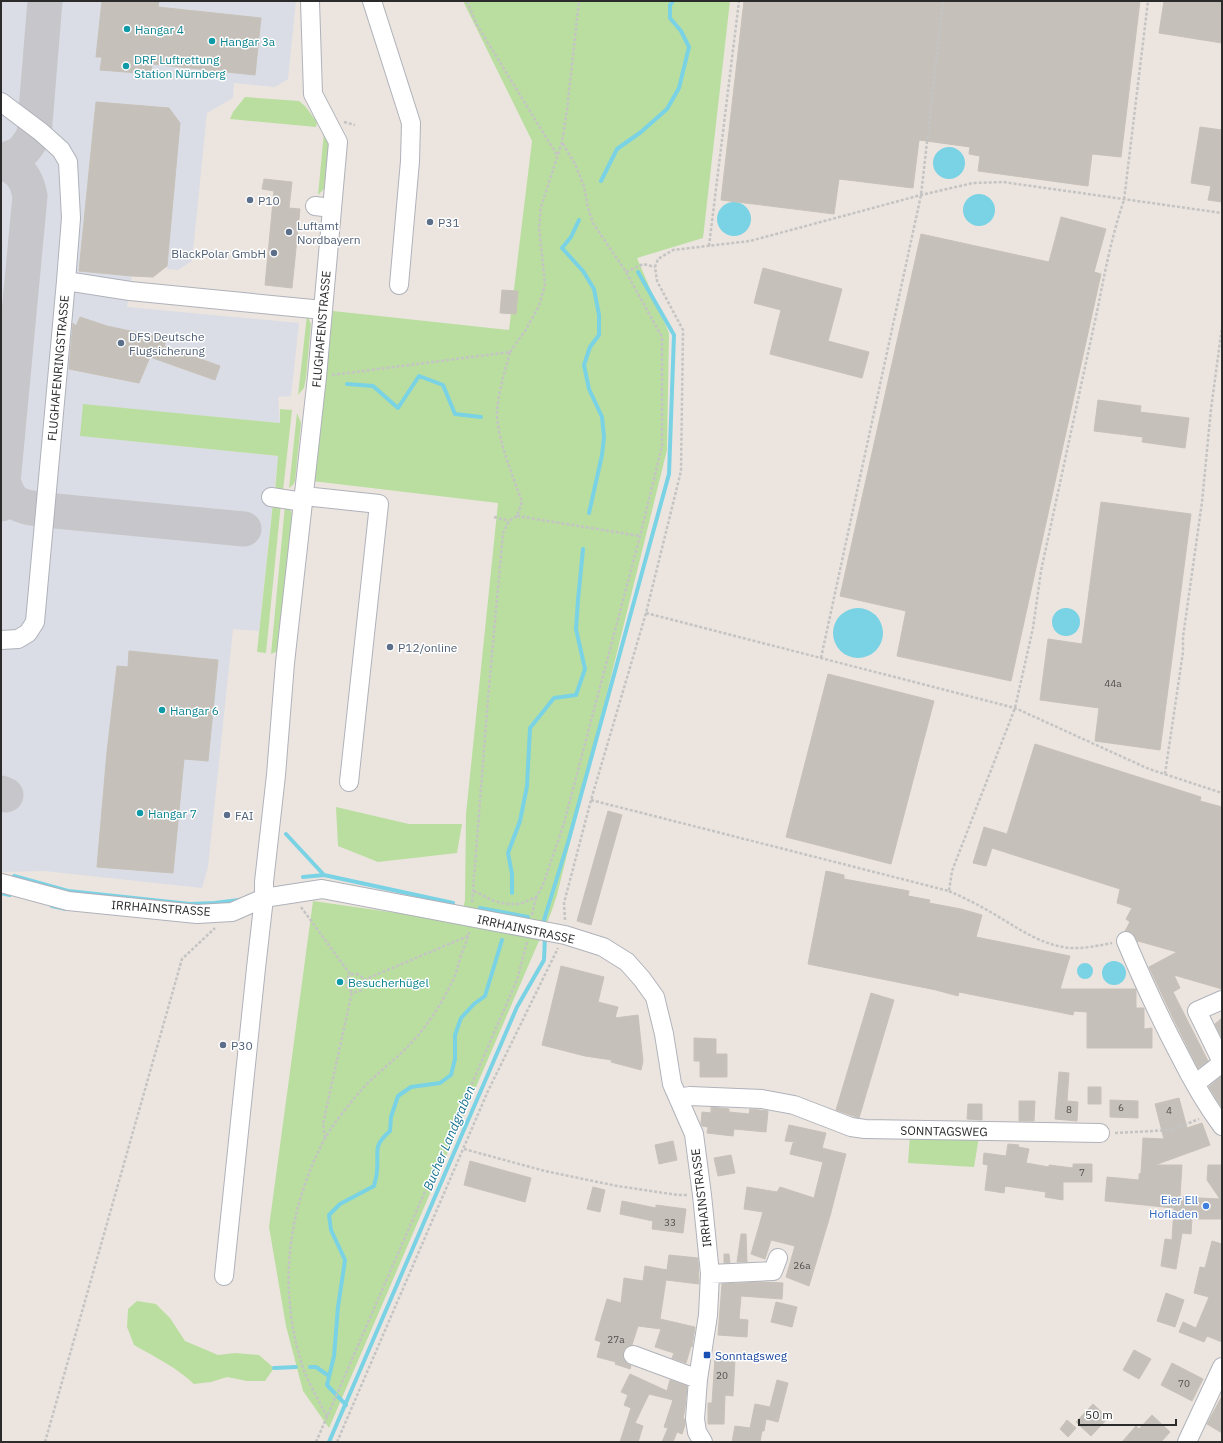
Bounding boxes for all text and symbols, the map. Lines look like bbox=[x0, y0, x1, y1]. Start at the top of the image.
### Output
place label: Hangar 4 bbox=[135, 22, 184, 37]
marker: Hangar 4 bbox=[122, 24, 132, 34]
place label: Hangar 3a bbox=[220, 34, 276, 49]
marker: Hangar 3a bbox=[207, 36, 217, 46]
place label: DRF Luftrettung Station Nürnberg bbox=[134, 52, 226, 81]
marker: DRF Luftrettung Station Nürnberg bbox=[121, 61, 131, 71]
place label: P10 bbox=[258, 193, 280, 208]
marker: P10 bbox=[245, 195, 255, 205]
place label: P31 bbox=[438, 215, 460, 230]
marker: P31 bbox=[425, 217, 435, 227]
place label: Luftamt Nordbayern bbox=[297, 218, 361, 247]
marker: Luftamt Nordbayern bbox=[284, 227, 294, 237]
place label: BlackPolar GmbH bbox=[171, 246, 266, 261]
marker: BlackPolar GmbH bbox=[269, 248, 279, 258]
street label: FLUGHAFENSTRASSE bbox=[308, 270, 334, 388]
street label: FLUGHAFENRINGSTRASSE bbox=[44, 294, 72, 442]
place label: DFS Deutsche Flugsicherung bbox=[129, 329, 205, 358]
marker: DFS Deutsche Flugsicherung bbox=[116, 338, 126, 348]
place label: P12/online bbox=[398, 640, 458, 655]
marker: P12/online bbox=[385, 642, 395, 652]
house number: 44a bbox=[1104, 677, 1122, 690]
place label: Hangar 6 bbox=[170, 703, 219, 718]
marker: Hangar 6 bbox=[157, 705, 167, 715]
place label: Hangar 7 bbox=[148, 806, 197, 821]
marker: Hangar 7 bbox=[135, 808, 145, 818]
place label: FAI bbox=[235, 808, 254, 823]
marker: FAI bbox=[222, 810, 232, 820]
street label: IRRHAINSTRASSE bbox=[111, 897, 211, 919]
street label: IRRHAINSTRASSE bbox=[476, 911, 576, 947]
place label: Besucherhügel bbox=[348, 975, 429, 990]
marker: Besucherhügel bbox=[335, 977, 345, 987]
place label: P30 bbox=[231, 1038, 253, 1053]
marker: P30 bbox=[218, 1040, 228, 1050]
water label: Bucher Landgraben bbox=[419, 1083, 479, 1193]
house number: 6 bbox=[1118, 1101, 1124, 1114]
house number: 8 bbox=[1066, 1103, 1072, 1116]
house number: 4 bbox=[1166, 1104, 1172, 1117]
street label: SONNTAGSWEG bbox=[900, 1123, 988, 1139]
street label: IRRHAINSTRASSE bbox=[687, 1148, 715, 1248]
house number: 7 bbox=[1079, 1166, 1085, 1179]
place label: Eier Ell Hofladen bbox=[1149, 1192, 1198, 1221]
marker: Eier Ell Hofladen bbox=[1201, 1201, 1211, 1211]
house number: 33 bbox=[664, 1216, 676, 1229]
house number: 26a bbox=[793, 1259, 811, 1272]
house number: 27a bbox=[607, 1333, 625, 1346]
place label: Sonntagsweg bbox=[715, 1348, 788, 1363]
marker: Sonntagsweg bbox=[702, 1350, 712, 1360]
house number: 20 bbox=[716, 1369, 728, 1382]
house number: 70 bbox=[1178, 1377, 1190, 1390]
scale bar bbox=[1079, 1401, 1176, 1427]
text: 50 m bbox=[1085, 1407, 1113, 1422]

